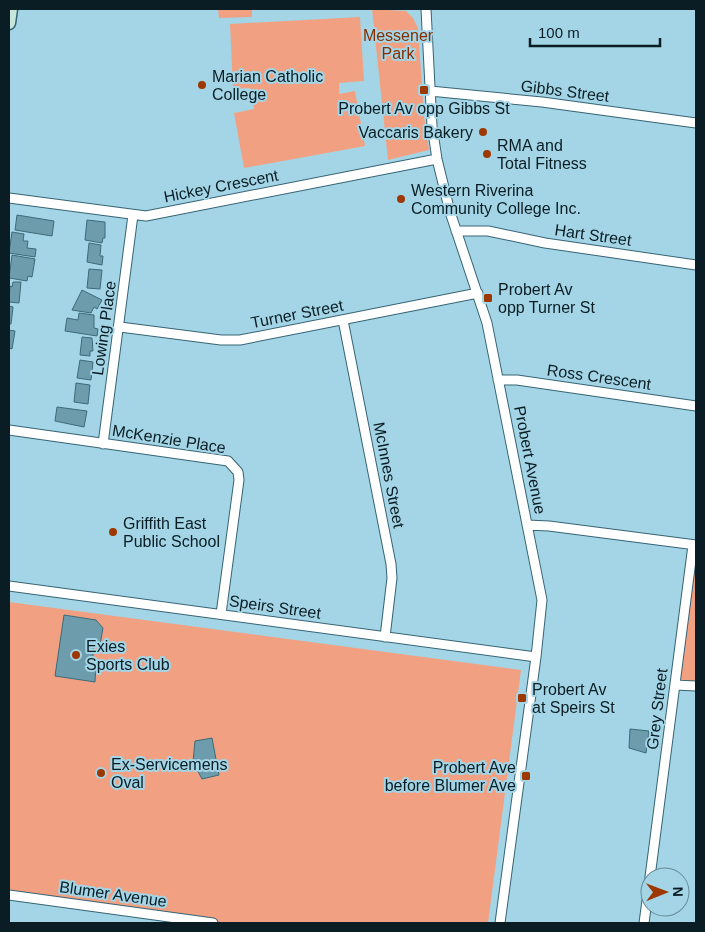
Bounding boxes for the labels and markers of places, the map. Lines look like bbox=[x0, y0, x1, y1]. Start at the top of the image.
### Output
place label: Marian Catholic College bbox=[212, 68, 323, 103]
marker: Marian Catholic College bbox=[196, 79, 208, 91]
marker: Probert Av opp Gibbs St bbox=[418, 84, 430, 96]
place label: Probert Av opp Gibbs St bbox=[338, 100, 510, 117]
place label: Vaccaris Bakery bbox=[359, 124, 473, 141]
marker: Vaccaris Bakery bbox=[477, 126, 489, 138]
place label: RMA and Total Fitness bbox=[497, 137, 587, 172]
marker: RMA and Total Fitness bbox=[481, 148, 493, 160]
place label: Western Riverina Community College Inc. bbox=[411, 182, 581, 217]
marker: Western Riverina Community College Inc. bbox=[395, 193, 407, 205]
place label: Probert Av opp Turner St bbox=[498, 281, 596, 316]
marker: Probert Av opp Turner St bbox=[482, 292, 494, 304]
place label: Griffith East Public School bbox=[123, 515, 220, 550]
marker: Griffith East Public School bbox=[107, 526, 119, 538]
place label: Exies Sports Club bbox=[86, 638, 170, 673]
marker: Exies Sports Club bbox=[70, 649, 82, 661]
place label: Probert Av at Speirs St bbox=[532, 681, 615, 716]
marker: Probert Av at Speirs St bbox=[516, 692, 528, 704]
place label: Ex-Servicemens Oval bbox=[111, 756, 227, 791]
place label: Probert Ave before Blumer Ave bbox=[385, 759, 516, 794]
marker: Ex-Servicemens Oval bbox=[95, 767, 107, 779]
marker: Probert Ave before Blumer Ave bbox=[520, 770, 532, 782]

